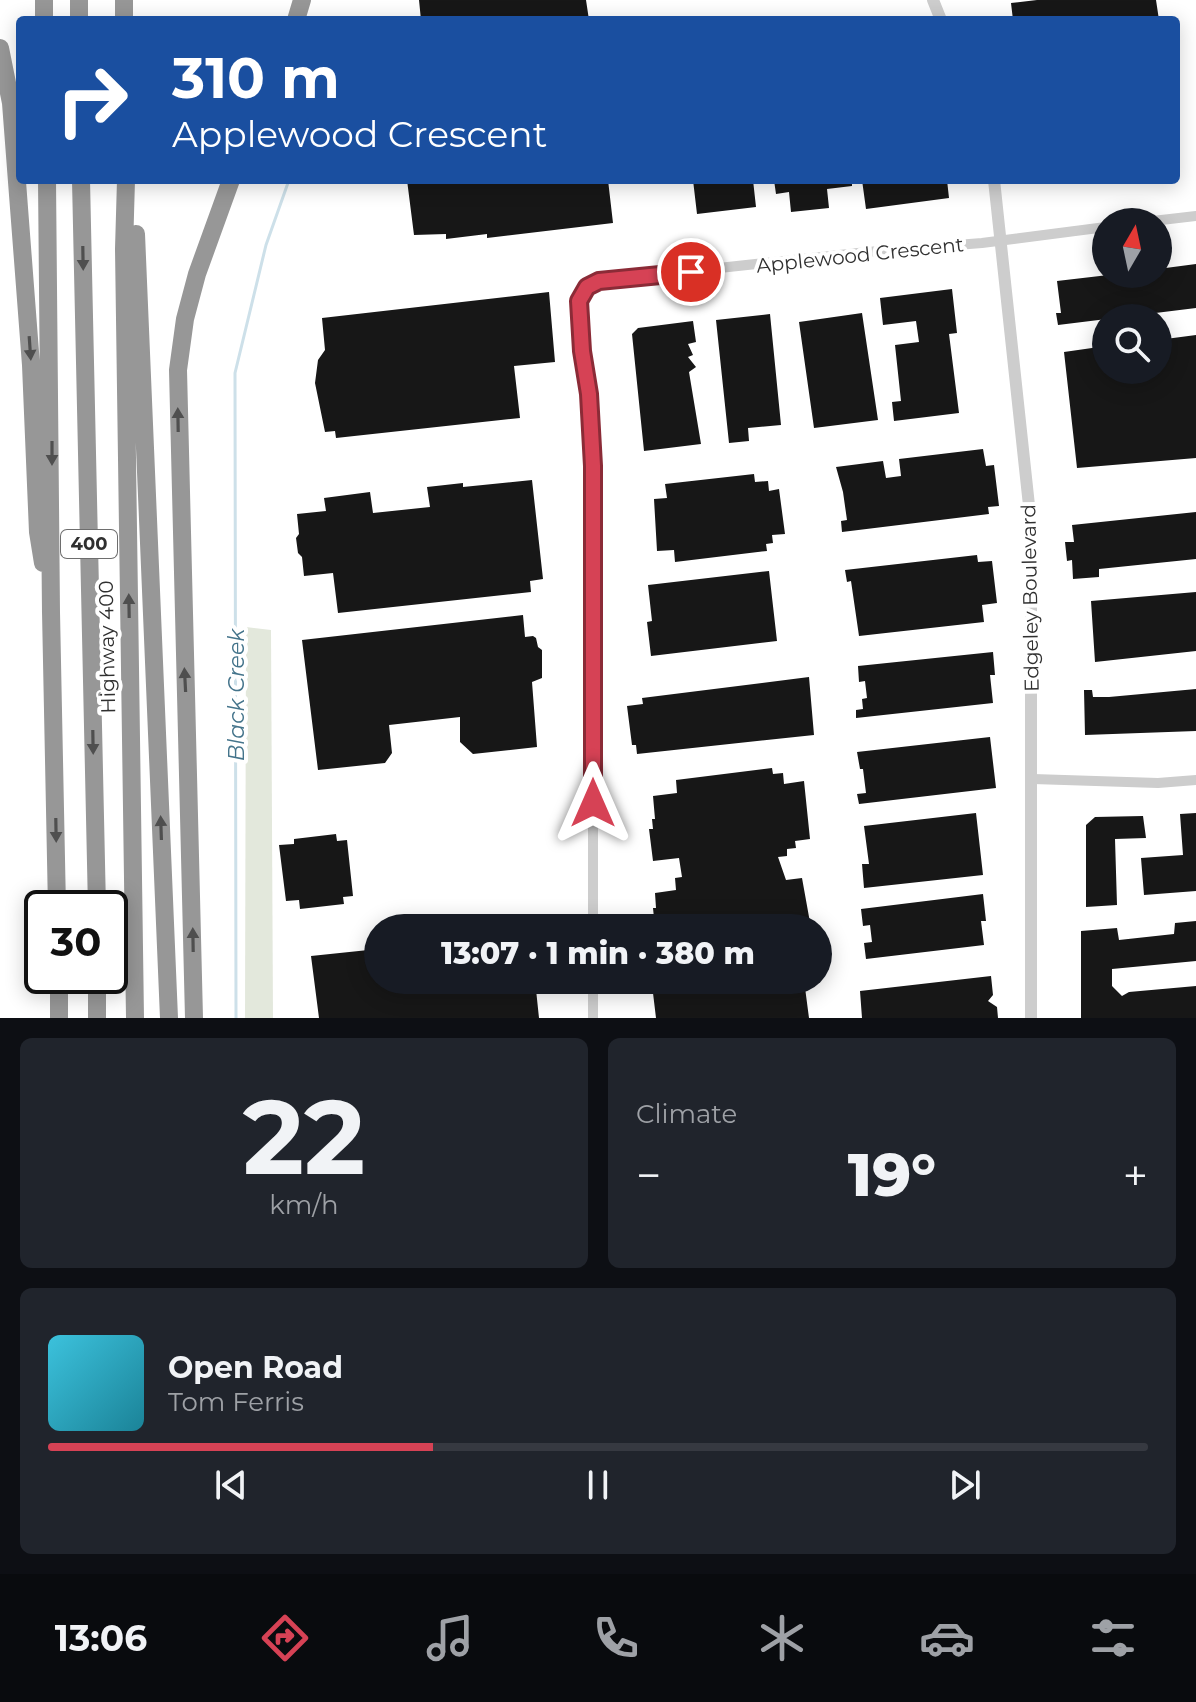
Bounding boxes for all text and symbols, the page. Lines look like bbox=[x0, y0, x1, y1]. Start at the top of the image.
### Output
text: 310 m bbox=[172, 44, 340, 112]
icon: right bbox=[40, 48, 144, 152]
text: Applewood Crescent bbox=[172, 112, 547, 156]
north arrow bbox=[1092, 208, 1172, 288]
map controls bbox=[1092, 208, 1172, 384]
street label: Applewood Crescent bbox=[755, 232, 965, 278]
pin bbox=[657, 238, 725, 306]
one-way arrow bbox=[76, 246, 89, 271]
icon: arrive bbox=[669, 250, 713, 294]
button: search bbox=[1092, 304, 1172, 384]
one-way arrow bbox=[24, 336, 37, 361]
one-way arrow bbox=[172, 407, 184, 432]
one-way arrow bbox=[46, 441, 58, 466]
street label: Edgeley Boulevard bbox=[1016, 504, 1044, 692]
road number: 400 bbox=[61, 530, 117, 558]
street label: Highway 400 bbox=[94, 580, 120, 714]
one-way arrow bbox=[122, 593, 135, 618]
water label: Black Creek bbox=[223, 628, 250, 761]
one-way arrow bbox=[179, 667, 192, 692]
one-way arrow bbox=[87, 730, 100, 755]
position arrow bbox=[551, 761, 635, 845]
one-way arrow bbox=[155, 815, 168, 840]
one-way arrow bbox=[49, 818, 62, 843]
speed limit sign: 30 bbox=[24, 890, 128, 994]
one-way arrow bbox=[187, 927, 199, 952]
text: 13:07 · 1 min · 380 m bbox=[441, 935, 755, 972]
text: 22 bbox=[243, 1073, 365, 1200]
text: Climate bbox=[636, 1098, 737, 1130]
text: 19° bbox=[848, 1138, 936, 1211]
text: − bbox=[636, 1148, 661, 1202]
text: + bbox=[1123, 1148, 1148, 1202]
text: km/h bbox=[269, 1189, 339, 1221]
text: Open Road bbox=[168, 1349, 343, 1386]
text: Tom Ferris bbox=[168, 1386, 304, 1418]
icon: previous bbox=[209, 1463, 253, 1507]
icon: pause bbox=[576, 1463, 620, 1507]
icon: next bbox=[943, 1463, 987, 1507]
icon: directions bbox=[257, 1610, 313, 1666]
icon: music bbox=[422, 1610, 478, 1666]
icon: phone bbox=[588, 1610, 644, 1666]
icon: climate bbox=[754, 1610, 810, 1666]
icon: car bbox=[919, 1610, 975, 1666]
icon: filters bbox=[1085, 1610, 1141, 1666]
text: 13:06 bbox=[55, 1616, 147, 1660]

